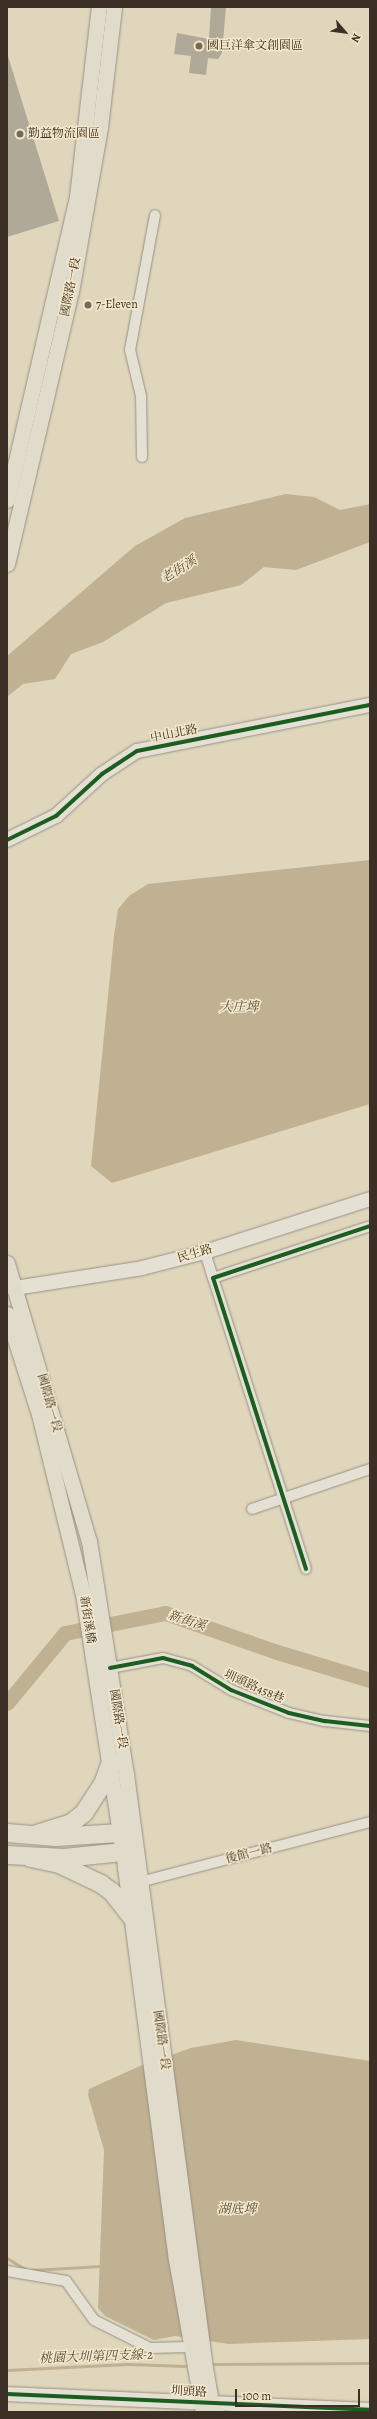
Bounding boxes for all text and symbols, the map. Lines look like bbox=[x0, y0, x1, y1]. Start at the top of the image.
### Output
north arrow bbox=[325, 12, 365, 52]
text: N bbox=[348, 31, 365, 45]
place label: 國巨洋傘文創園區 bbox=[207, 39, 303, 53]
marker: 國巨洋傘文創園區 bbox=[194, 41, 204, 51]
place label: 勤益物流園區 bbox=[28, 127, 100, 141]
marker: 勤益物流園區 bbox=[15, 129, 25, 139]
street label: 國際路一段 bbox=[58, 256, 84, 318]
place label: 7-Eleven bbox=[96, 298, 138, 312]
marker: 7-Eleven bbox=[83, 300, 93, 310]
water label: 老街溪 bbox=[158, 553, 200, 587]
street label: 中山北路 bbox=[149, 722, 199, 746]
water label: 大庄埤 bbox=[220, 999, 258, 1015]
street label: 民生路 bbox=[176, 1242, 214, 1266]
street label: 國際路一段 bbox=[34, 1372, 64, 1434]
street label: 新街溪橋 bbox=[76, 1595, 98, 1645]
water label: 新街溪 bbox=[166, 1608, 208, 1634]
street label: 圳頭路458巷 bbox=[222, 1667, 286, 1707]
street label: 國際路一段 bbox=[106, 1688, 130, 1750]
street label: 後館一路 bbox=[224, 1841, 274, 1867]
street label: 國際路一段 bbox=[150, 2009, 172, 2071]
water label: 湖底埤 bbox=[218, 2201, 256, 2217]
water label: 桃園大圳第四支線-2 bbox=[39, 2347, 153, 2367]
scale bar bbox=[237, 2381, 362, 2407]
street label: 圳頭路 bbox=[171, 2384, 207, 2400]
text: 100 m bbox=[242, 2388, 271, 2404]

